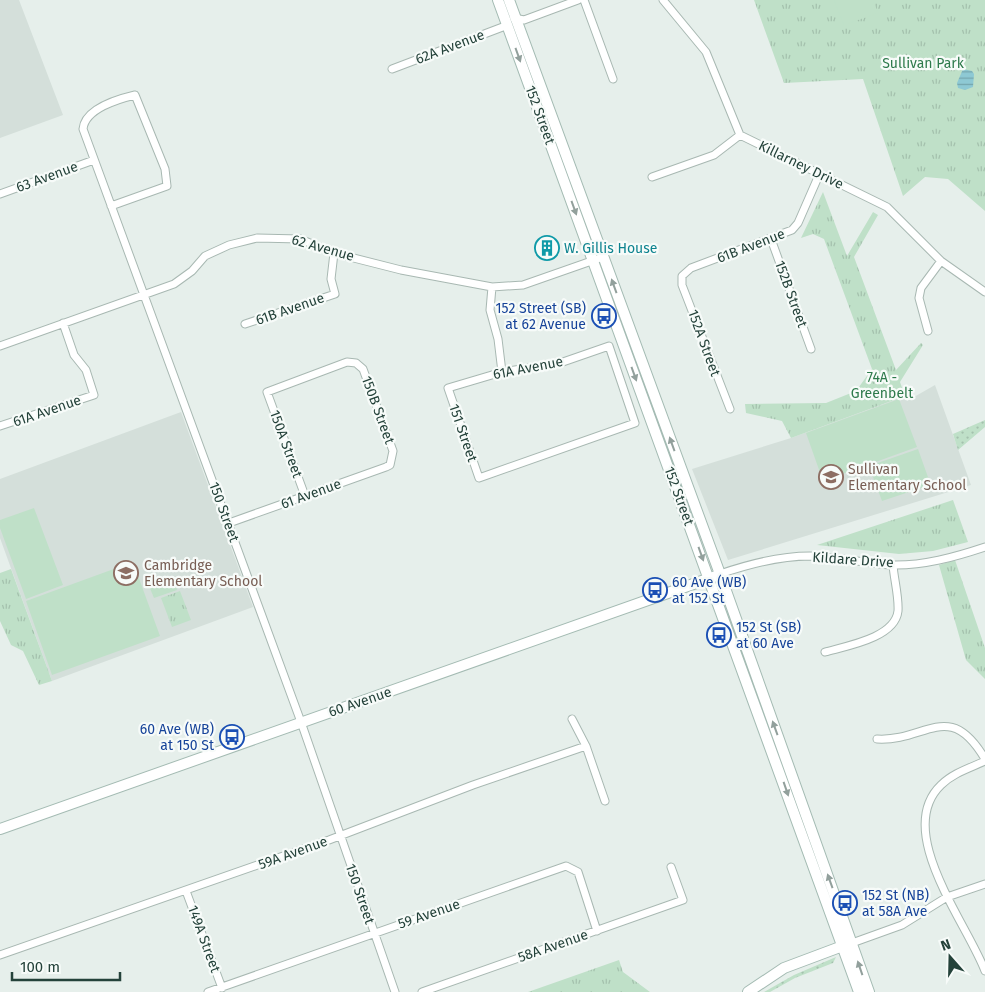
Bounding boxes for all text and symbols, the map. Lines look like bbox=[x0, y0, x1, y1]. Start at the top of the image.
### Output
street label: 62A Avenue bbox=[413, 26, 487, 68]
one-way arrow bbox=[514, 48, 522, 63]
park label: Sullivan Park bbox=[882, 55, 965, 72]
street label: 152 Street bbox=[521, 83, 559, 148]
street label: Killarney Drive bbox=[756, 137, 846, 193]
street label: 63 Avenue bbox=[14, 158, 80, 196]
one-way arrow bbox=[570, 201, 578, 216]
street label: 61B Avenue bbox=[715, 225, 787, 267]
street label: 62 Avenue bbox=[290, 231, 356, 265]
building icon: W. Gillis House bbox=[534, 235, 560, 261]
place label: W. Gillis House bbox=[564, 240, 657, 257]
street label: 152B Street bbox=[771, 258, 811, 331]
one-way arrow bbox=[610, 278, 618, 293]
street label: 61B Avenue bbox=[253, 289, 327, 329]
place label: 152 Street (SB) at 62 Avenue bbox=[496, 300, 586, 333]
bus stop icon: 152 Street (SB) at 62 Avenue bbox=[591, 303, 617, 329]
street label: 152A Street bbox=[684, 307, 724, 379]
street label: 61A Avenue bbox=[492, 353, 564, 383]
one-way arrow bbox=[630, 367, 638, 382]
park label: 74A - Greenbelt bbox=[851, 369, 914, 402]
street label: 150B Street bbox=[358, 374, 398, 447]
street label: 61A Avenue bbox=[11, 391, 83, 431]
street label: 151 Street bbox=[445, 402, 481, 465]
street label: 150A Street bbox=[266, 408, 306, 481]
one-way arrow bbox=[668, 437, 675, 452]
place label: Sullivan Elementary School bbox=[848, 461, 966, 494]
street label: 152 Street bbox=[660, 464, 698, 529]
school or university icon: Sullivan Elementary School bbox=[818, 464, 844, 490]
street label: 61 Avenue bbox=[278, 475, 344, 513]
street label: 150 Street bbox=[205, 480, 243, 545]
one-way arrow bbox=[698, 547, 705, 562]
street label: Kildare Drive bbox=[812, 549, 894, 571]
place label: Cambridge Elementary School bbox=[144, 557, 262, 590]
school or university icon: Cambridge Elementary School bbox=[113, 560, 139, 586]
place label: 60 Ave (WB) at 152 St bbox=[672, 574, 746, 607]
bus stop icon: 60 Ave (WB) at 152 St bbox=[642, 577, 668, 603]
place label: 152 St (SB) at 60 Ave bbox=[736, 619, 801, 652]
bus stop icon: 152 St (SB) at 60 Ave bbox=[706, 622, 732, 648]
street label: 60 Avenue bbox=[326, 683, 394, 721]
one-way arrow bbox=[771, 720, 778, 735]
place label: 60 Ave (WB) at 150 St bbox=[140, 721, 215, 754]
bus stop icon: 60 Ave (WB) at 150 St bbox=[219, 724, 245, 750]
one-way arrow bbox=[783, 781, 790, 796]
street label: 59A Avenue bbox=[256, 833, 330, 873]
street label: 150 Street bbox=[342, 862, 379, 927]
one-way arrow bbox=[826, 873, 833, 888]
place label: 152 St (NB) at 58A Ave bbox=[862, 887, 929, 920]
bus stop icon: 152 St (NB) at 58A Ave bbox=[832, 890, 858, 916]
street label: 59 Avenue bbox=[396, 895, 462, 933]
street label: 149A Street bbox=[184, 903, 224, 976]
street label: 58A Avenue bbox=[516, 926, 590, 966]
north arrow bbox=[925, 932, 975, 982]
text: N bbox=[938, 936, 953, 955]
scale bar bbox=[12, 950, 120, 982]
text: 100 m bbox=[20, 958, 60, 976]
one-way arrow bbox=[856, 960, 863, 975]

